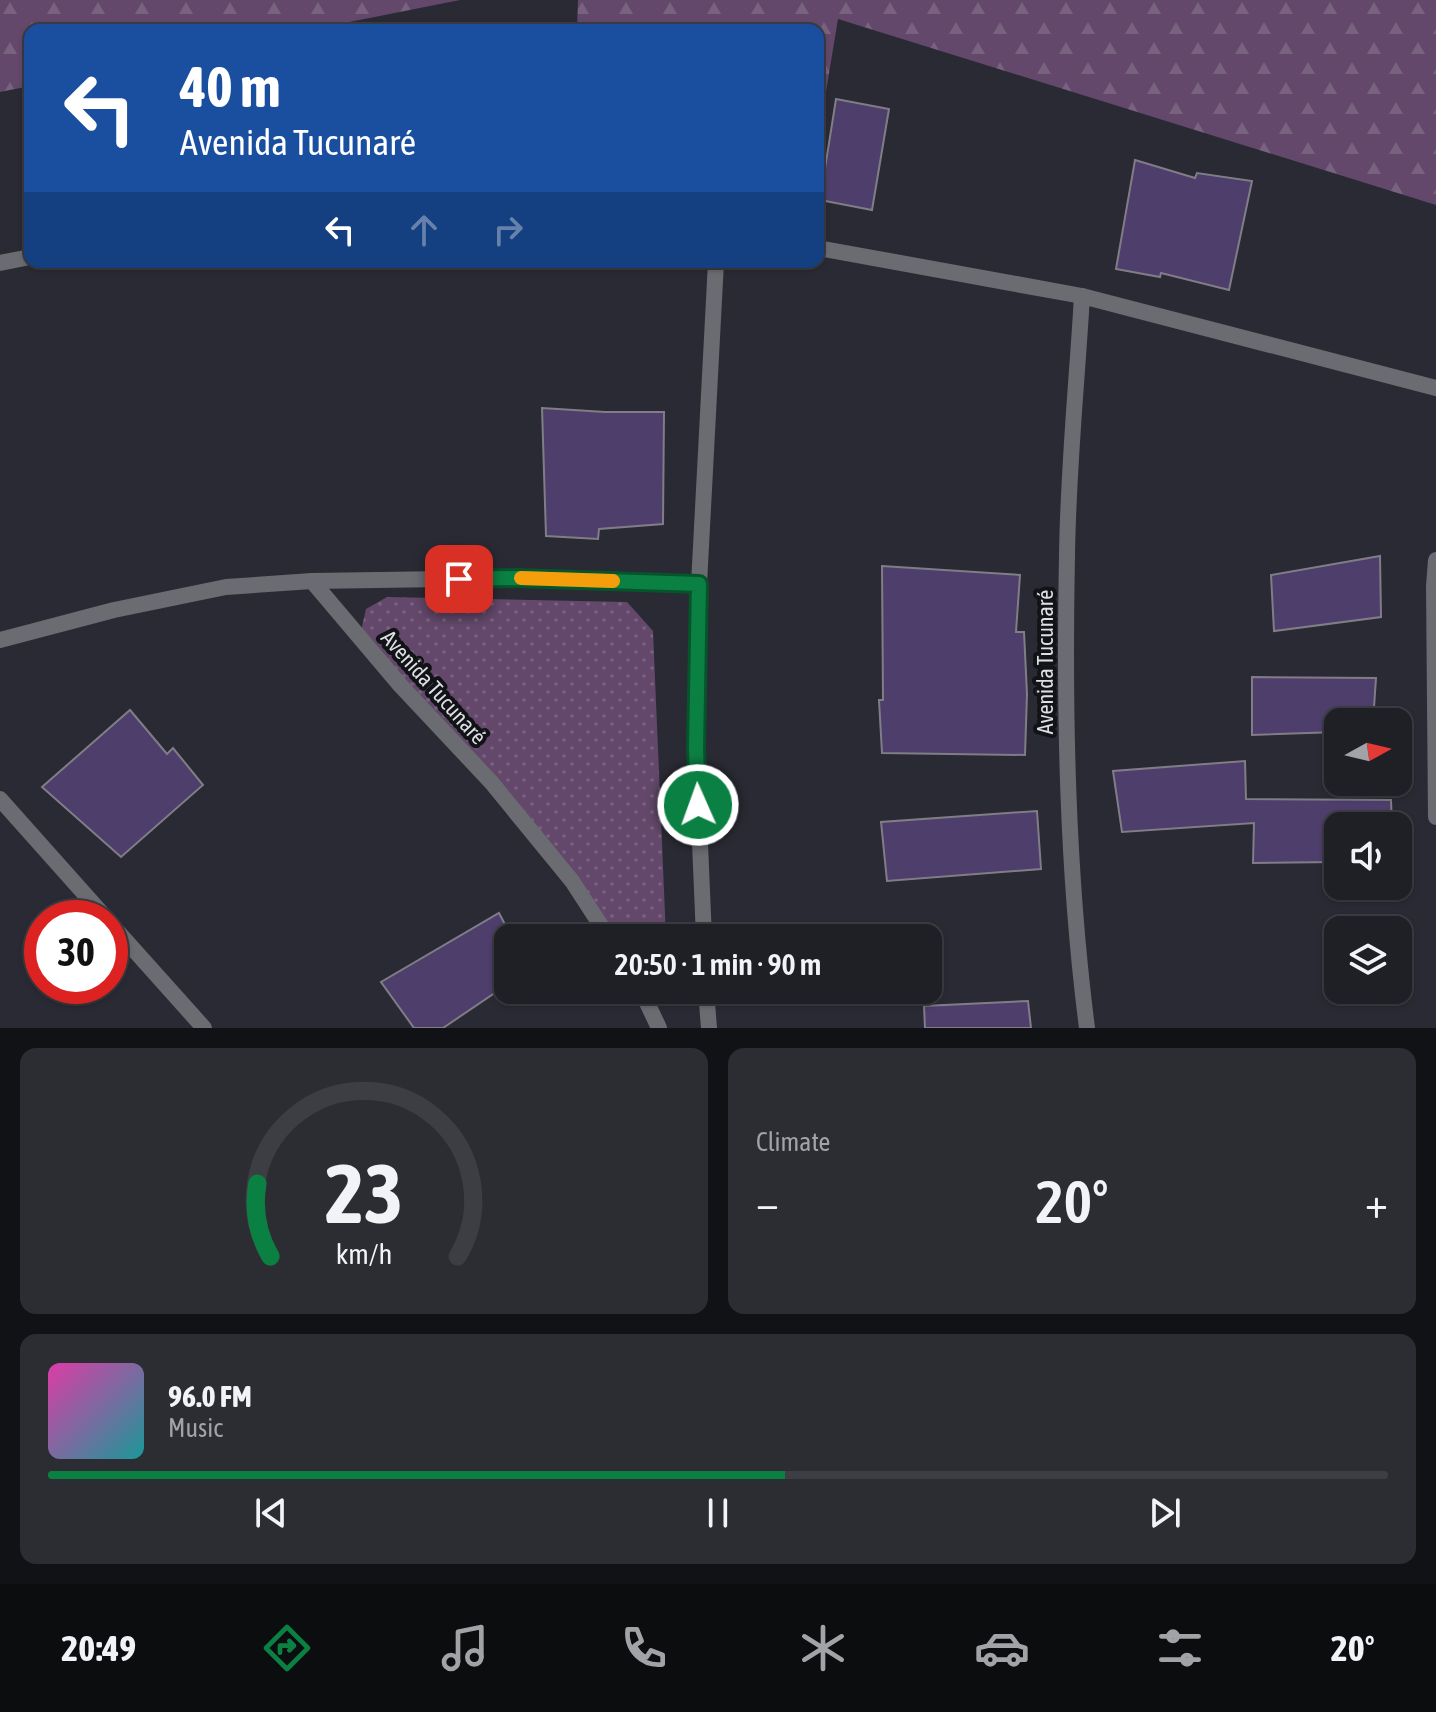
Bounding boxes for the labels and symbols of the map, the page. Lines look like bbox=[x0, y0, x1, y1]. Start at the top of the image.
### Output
pin bbox=[425, 545, 493, 613]
street label: Avenida Tucunaré bbox=[1032, 590, 1058, 734]
street label: Avenida Tucunaré bbox=[376, 625, 492, 749]
north arrow bbox=[1324, 708, 1412, 796]
position arrow bbox=[656, 763, 740, 847]
speed limit sign: 30 bbox=[24, 900, 128, 1004]

